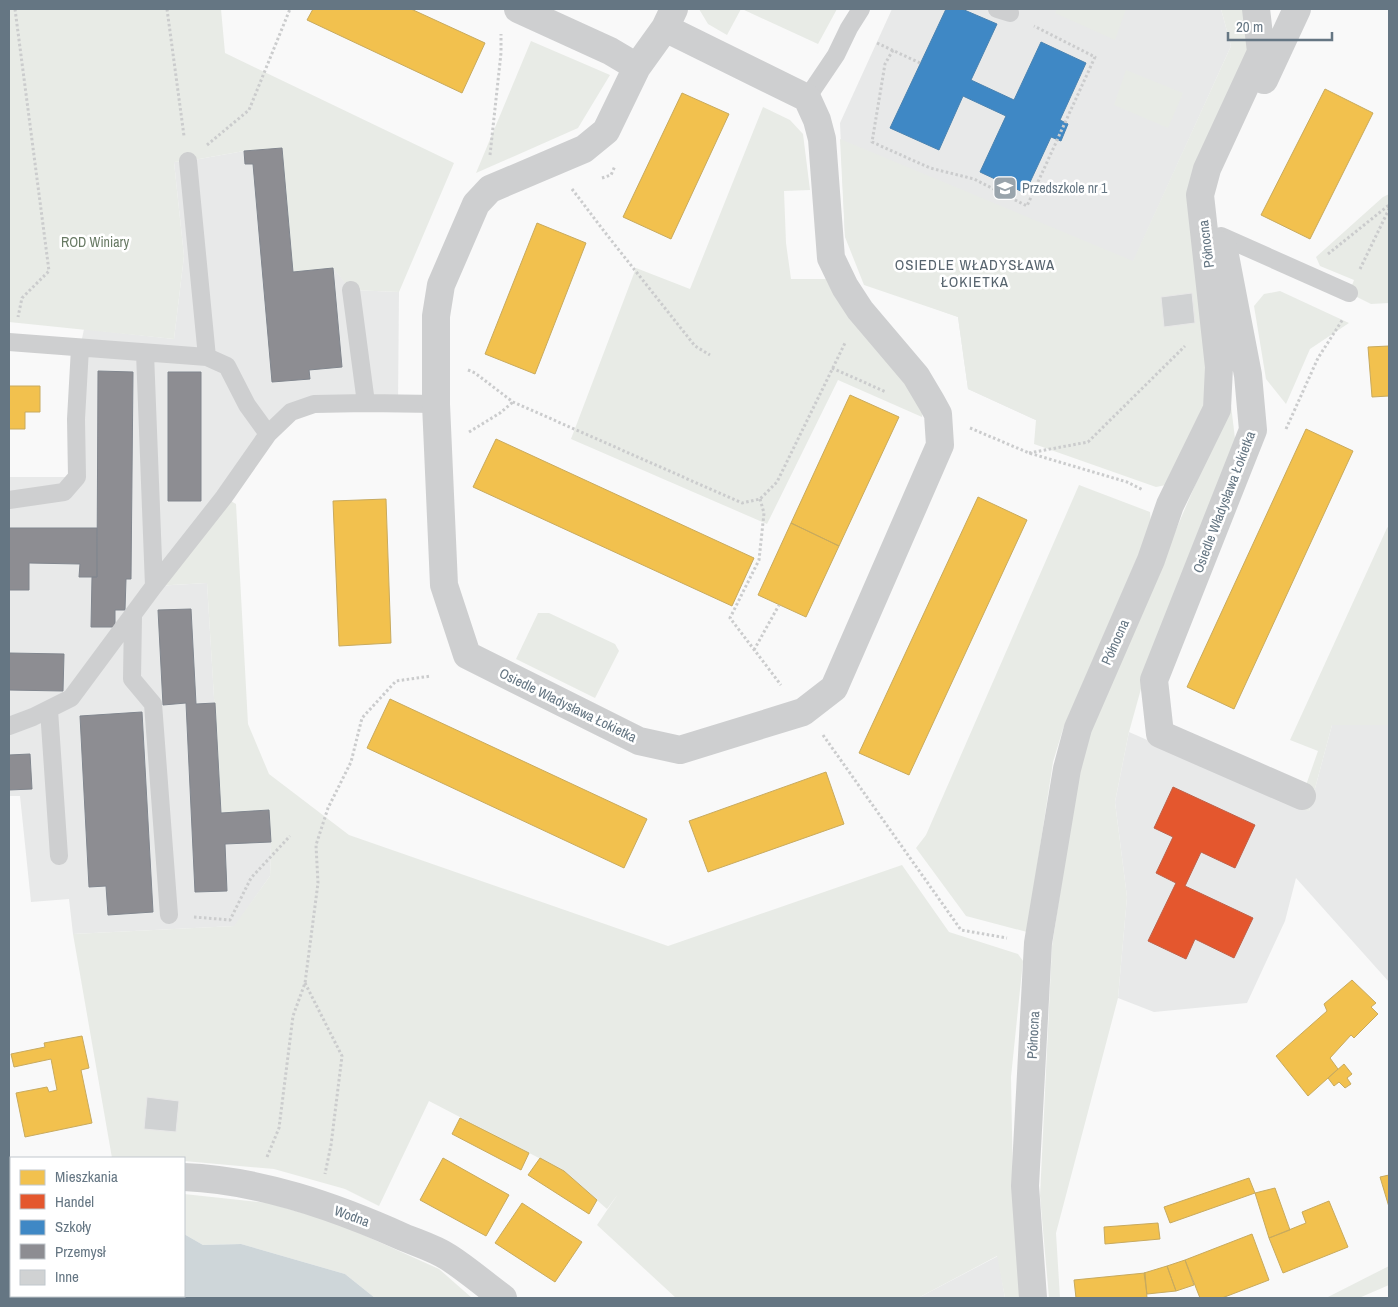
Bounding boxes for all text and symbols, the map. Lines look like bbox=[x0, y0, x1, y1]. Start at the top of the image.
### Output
scale bar bbox=[1228, 10, 1332, 42]
text: 20 m bbox=[1236, 16, 1263, 37]
school or university icon: Przedszkole nr 1 bbox=[992, 175, 1018, 201]
place label: Przedszkole nr 1 bbox=[1022, 179, 1108, 197]
street label: Północna bbox=[1194, 219, 1218, 269]
park label: ROD Winiary bbox=[61, 233, 129, 251]
district label: OSIEDLE WŁADYSŁAWA ŁOKIETKA bbox=[895, 254, 1055, 292]
street label: Osiedle Władysława Łokietka bbox=[1189, 428, 1260, 576]
street label: Północna bbox=[1097, 616, 1133, 668]
street label: Osiedle Władysława Łokietka bbox=[496, 664, 640, 746]
street label: Północna bbox=[1023, 1010, 1043, 1059]
legend bbox=[10, 1157, 185, 1297]
text: Mieszkania bbox=[55, 1166, 118, 1187]
text: Handel bbox=[55, 1191, 94, 1212]
street label: Wodna bbox=[332, 1201, 373, 1231]
text: Szkoły bbox=[55, 1216, 92, 1237]
text: Przemysł bbox=[55, 1241, 107, 1262]
text: Inne bbox=[55, 1266, 79, 1287]

